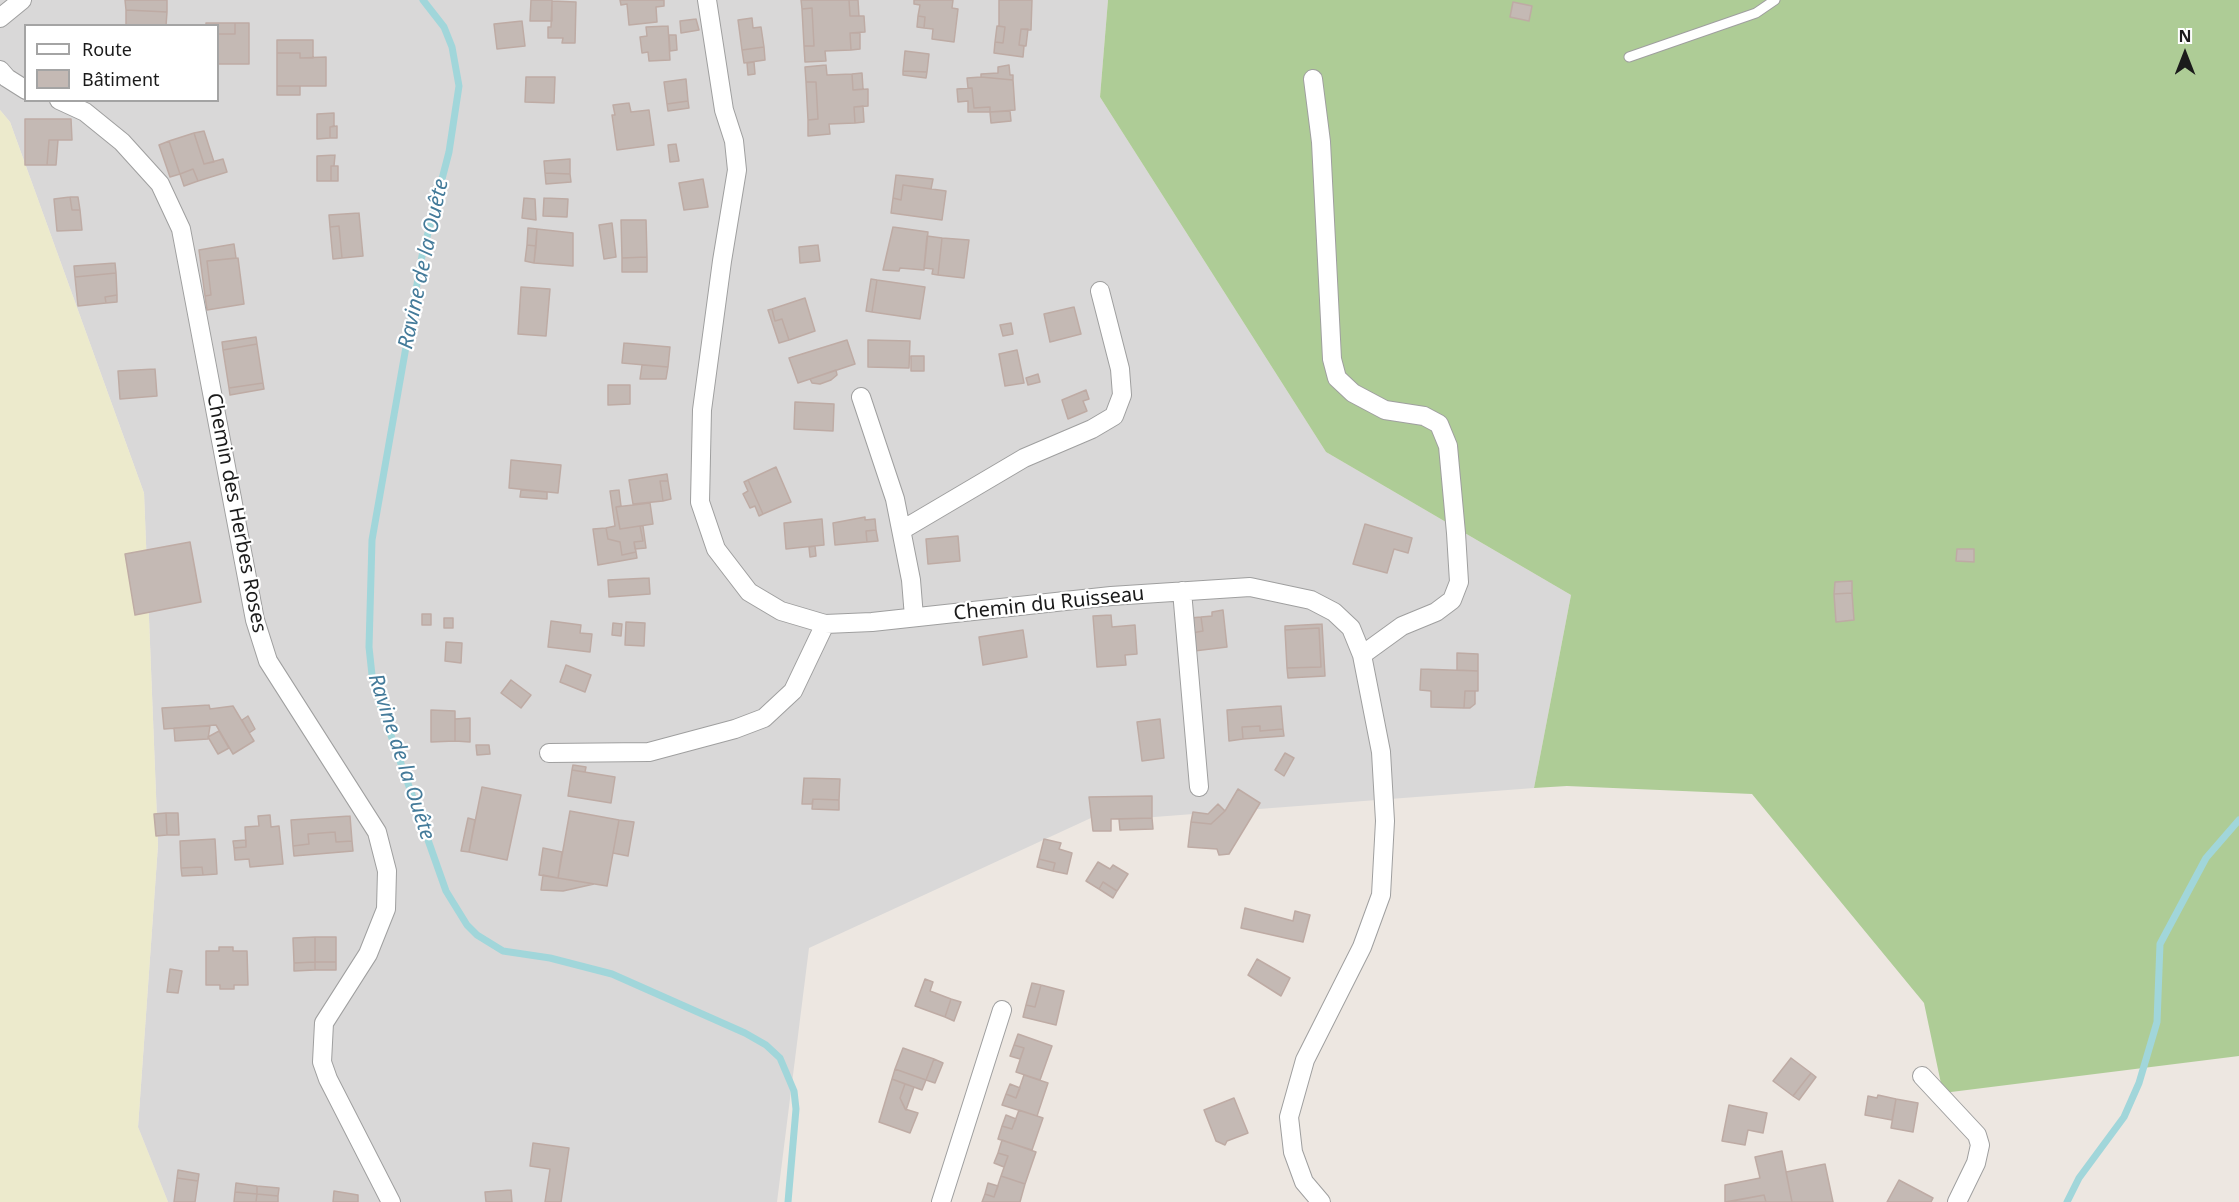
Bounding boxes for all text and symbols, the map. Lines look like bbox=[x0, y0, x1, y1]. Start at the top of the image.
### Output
legend bbox=[24, 24, 219, 102]
north arrow bbox=[2155, 24, 2215, 84]
text: N bbox=[2178, 25, 2192, 47]
text: Route bbox=[82, 37, 132, 61]
text: Bâtiment bbox=[82, 67, 160, 91]
water label: Ravine de la Ouête bbox=[394, 177, 454, 351]
street label: Chemin des Herbes Roses bbox=[201, 391, 271, 635]
street label: Chemin du Ruisseau bbox=[953, 582, 1145, 626]
water label: Ravine de la Ouête bbox=[362, 671, 440, 843]

